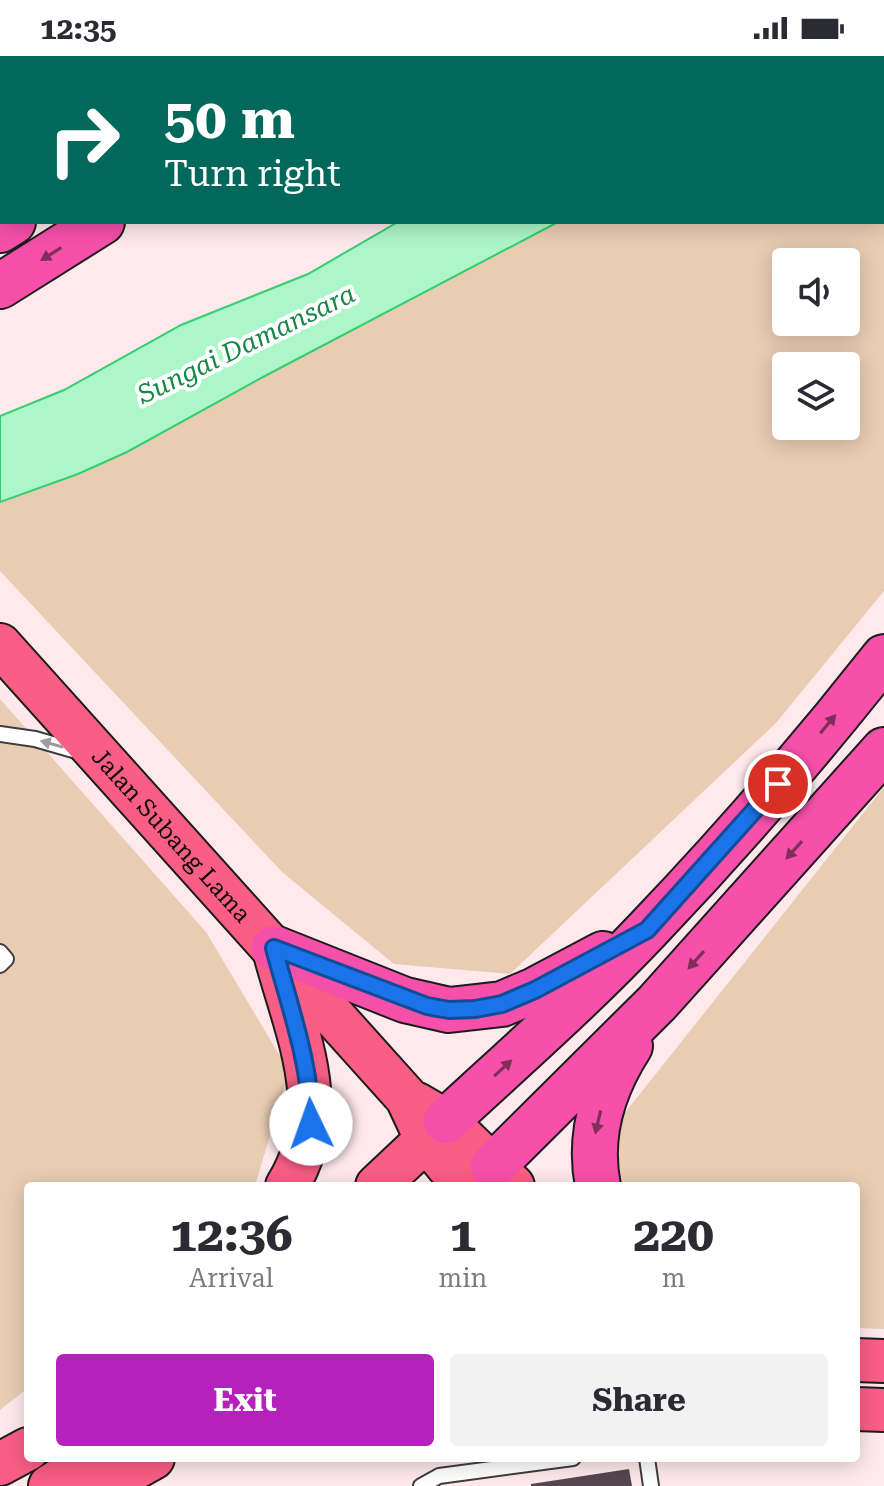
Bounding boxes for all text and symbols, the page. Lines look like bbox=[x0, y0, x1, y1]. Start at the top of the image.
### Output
text: 12:35 bbox=[40, 11, 117, 46]
text: 50 m bbox=[164, 86, 295, 152]
icon: right bbox=[32, 88, 136, 192]
text: Turn right bbox=[164, 153, 341, 195]
one-way arrow bbox=[40, 246, 62, 260]
map controls bbox=[772, 248, 860, 440]
button: sound bbox=[772, 248, 860, 336]
water label: Sungai Damansara bbox=[131, 278, 360, 410]
button: layers bbox=[772, 352, 860, 440]
one-way arrow bbox=[819, 715, 836, 735]
one-way arrow bbox=[40, 737, 64, 750]
street label: Jalan Subang Lama bbox=[86, 743, 257, 928]
pin bbox=[744, 750, 812, 818]
icon: arrive bbox=[756, 762, 800, 806]
one-way arrow bbox=[786, 840, 804, 859]
one-way arrow bbox=[687, 951, 705, 970]
one-way arrow bbox=[493, 1060, 512, 1078]
position arrow bbox=[269, 1082, 353, 1166]
one-way arrow bbox=[591, 1110, 604, 1135]
text: 12:36 bbox=[170, 1207, 293, 1263]
text: 1 bbox=[449, 1207, 476, 1263]
text: 220 bbox=[633, 1207, 714, 1263]
text: Arrival bbox=[189, 1263, 274, 1293]
text: min bbox=[439, 1263, 487, 1293]
text: m bbox=[662, 1263, 686, 1293]
button: Exit bbox=[56, 1354, 434, 1446]
button: Share bbox=[450, 1354, 828, 1446]

